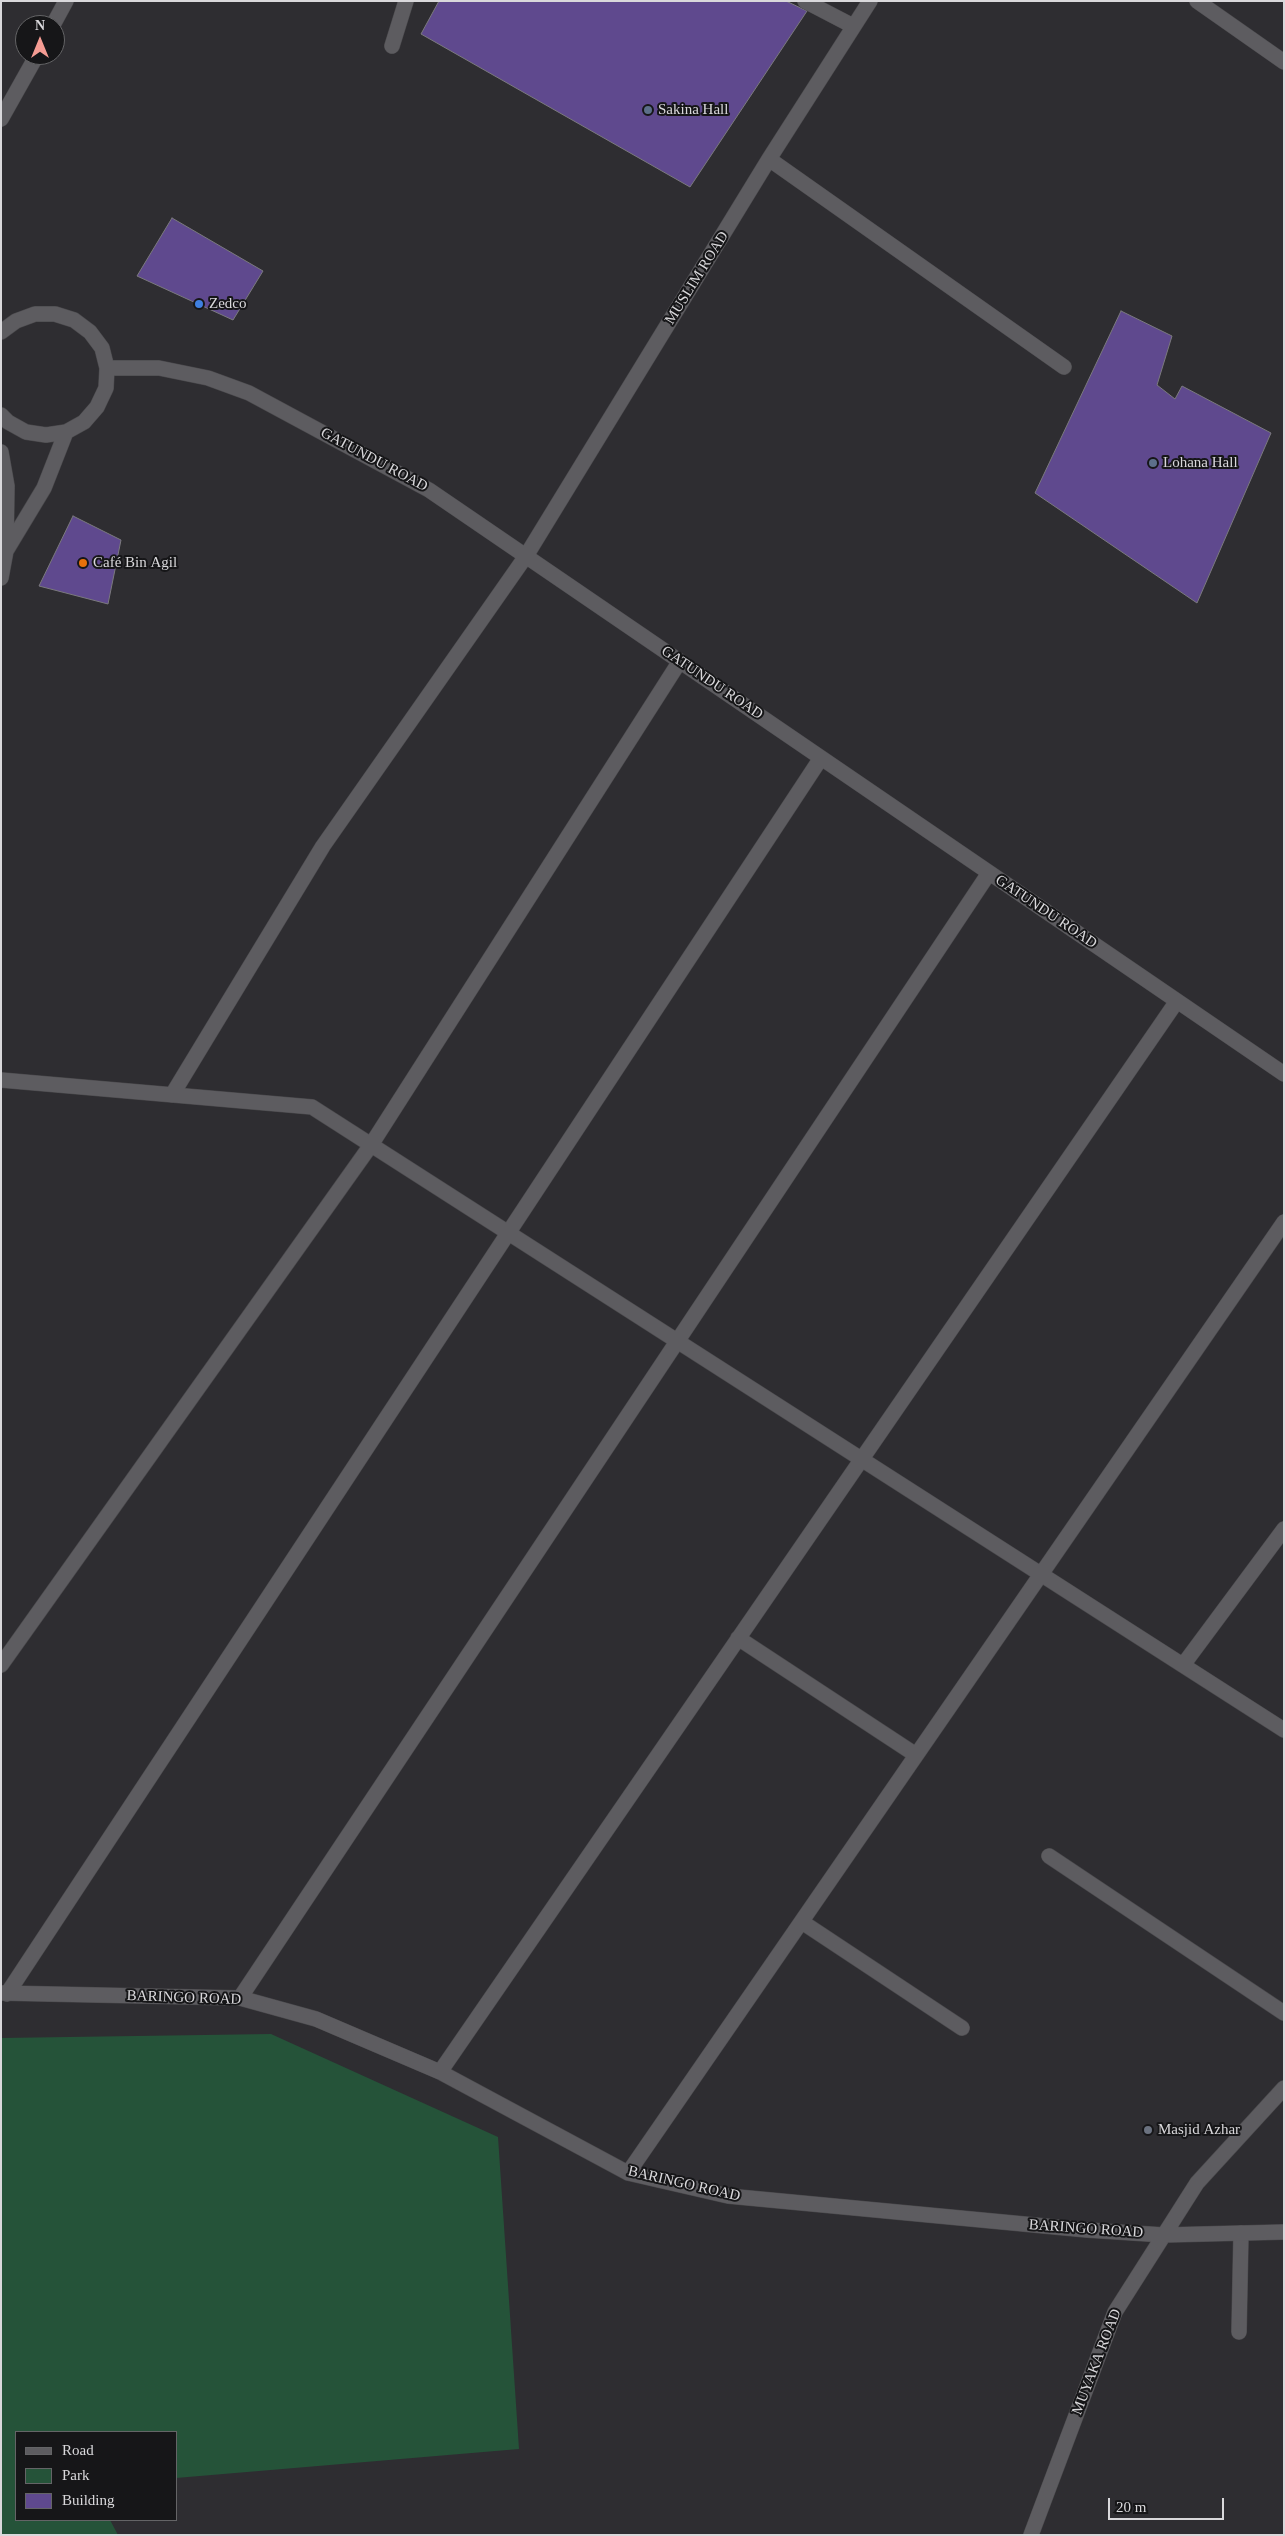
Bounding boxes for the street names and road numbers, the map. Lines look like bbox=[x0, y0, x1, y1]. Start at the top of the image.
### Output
street label: MUSLIM ROAD bbox=[661, 228, 733, 328]
street label: GATUNDU ROAD bbox=[317, 424, 431, 496]
street label: GATUNDU ROAD bbox=[658, 642, 766, 724]
street label: GATUNDU ROAD bbox=[992, 871, 1100, 953]
street label: BARINGO ROAD bbox=[126, 1987, 242, 2009]
street label: BARINGO ROAD bbox=[626, 2162, 742, 2206]
street label: BARINGO ROAD bbox=[1028, 2216, 1144, 2242]
street label: MUYAKA ROAD bbox=[1069, 2306, 1125, 2418]

